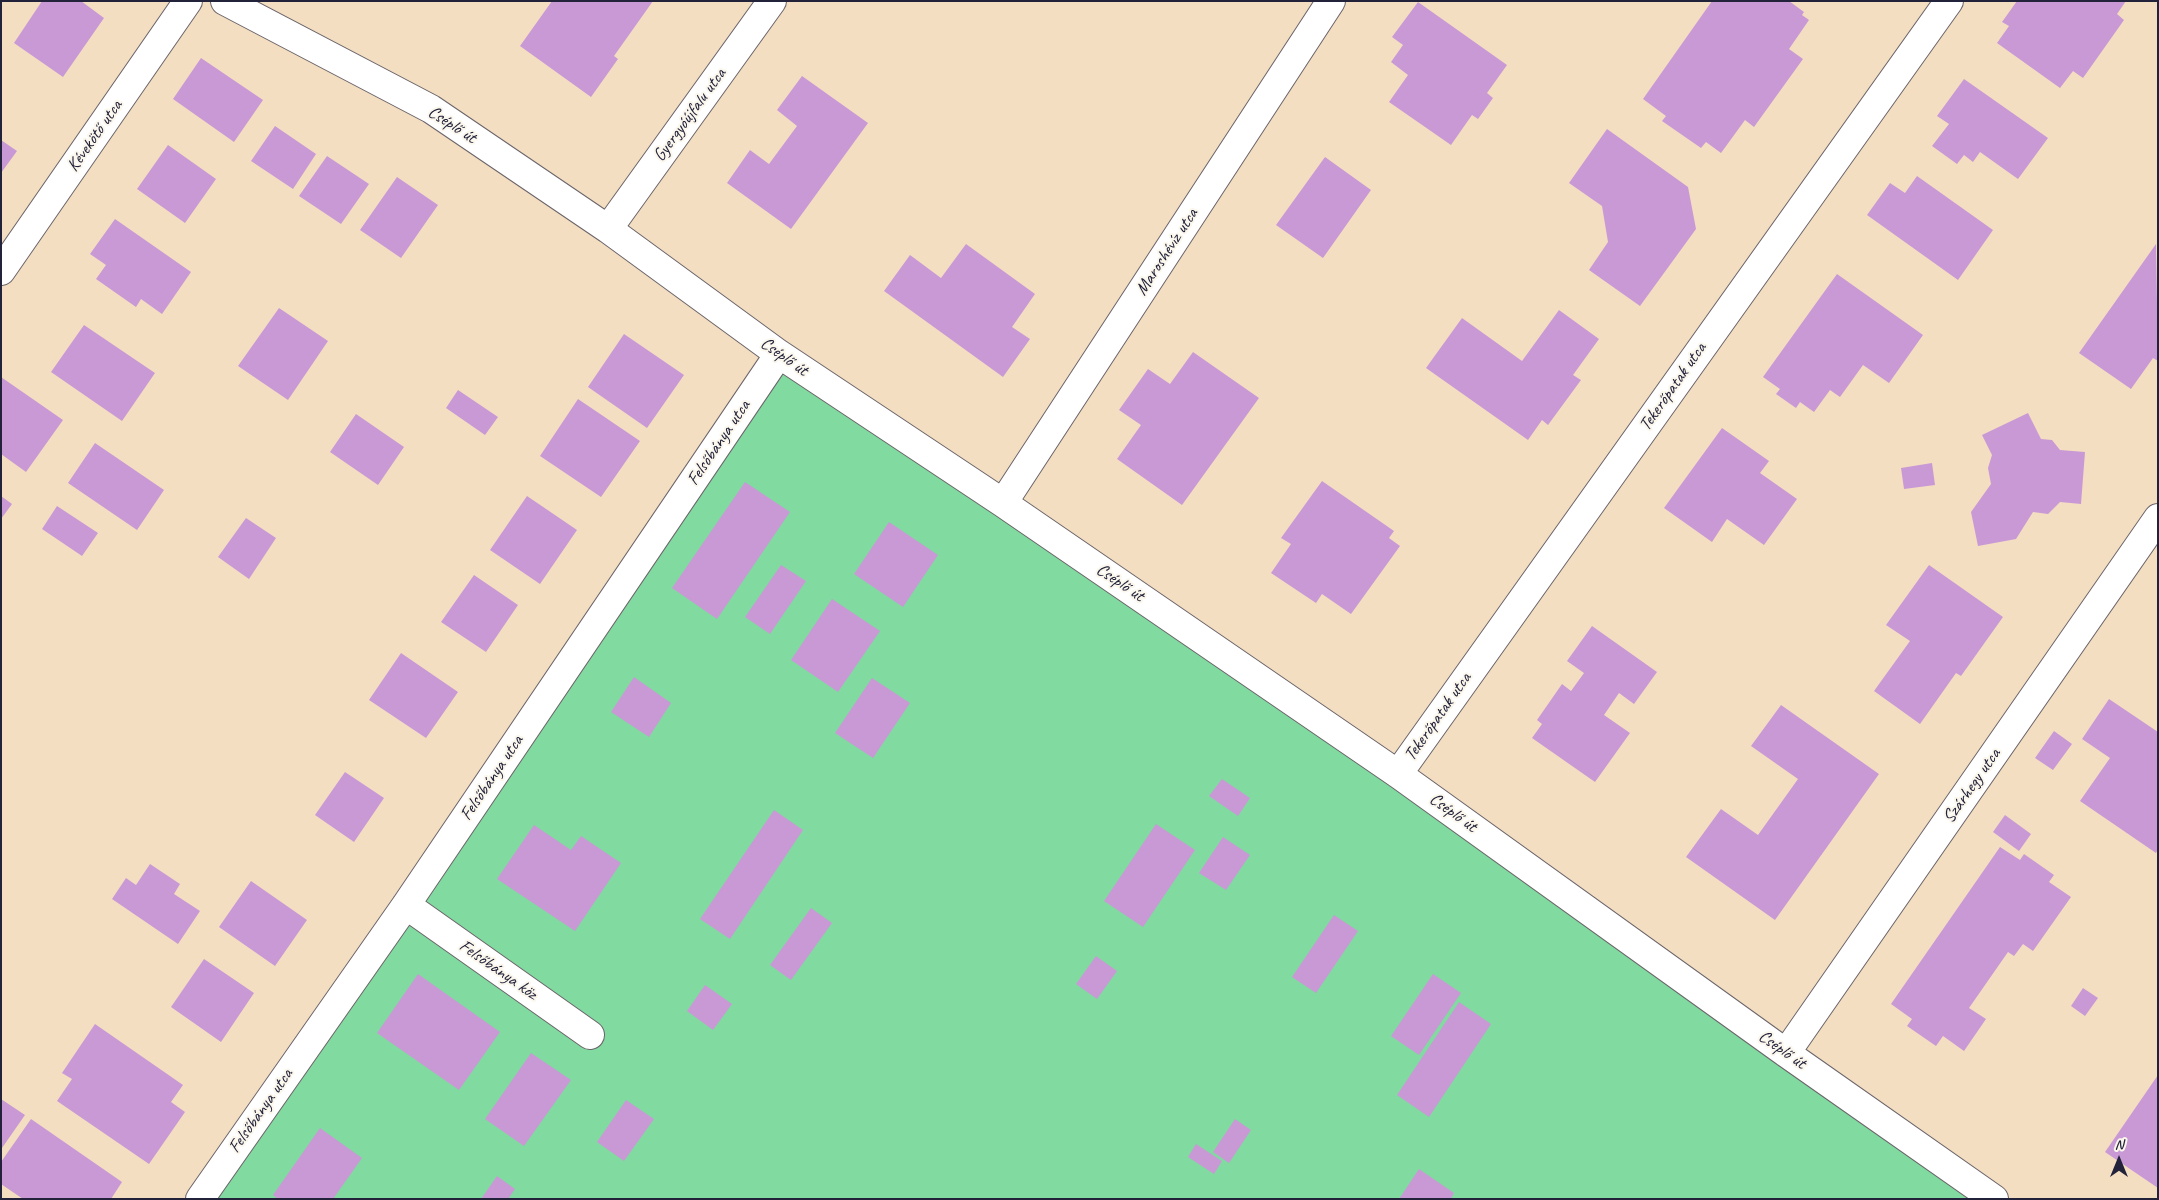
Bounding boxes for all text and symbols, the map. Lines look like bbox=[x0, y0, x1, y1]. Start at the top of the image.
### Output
street label: Gyergyóújfalu utca bbox=[649, 64, 731, 166]
street label: Kévekötő utca bbox=[63, 96, 127, 176]
street label: Cséplő út bbox=[424, 101, 480, 149]
street label: Maroshévíz utca bbox=[1131, 204, 1203, 300]
street label: Cséplő út bbox=[756, 333, 812, 381]
street label: Tekerőpatak utca bbox=[1635, 339, 1711, 435]
street label: Felsőbánya utca bbox=[683, 396, 755, 490]
street label: Cséplő út bbox=[1092, 559, 1148, 607]
street label: Tekerőpatak utca bbox=[1400, 669, 1476, 765]
street label: Felsőbánya utca bbox=[456, 731, 528, 825]
street label: Szárhegy utca bbox=[1938, 745, 2006, 827]
street label: Cséplő út bbox=[1425, 789, 1481, 837]
street label: Felsőbánya köz bbox=[455, 935, 541, 1005]
street label: Cséplő út bbox=[1754, 1026, 1810, 1074]
street label: Felsőbánya utca bbox=[224, 1065, 298, 1157]
north arrow bbox=[2094, 1135, 2144, 1185]
text: N bbox=[2115, 1136, 2123, 1153]

